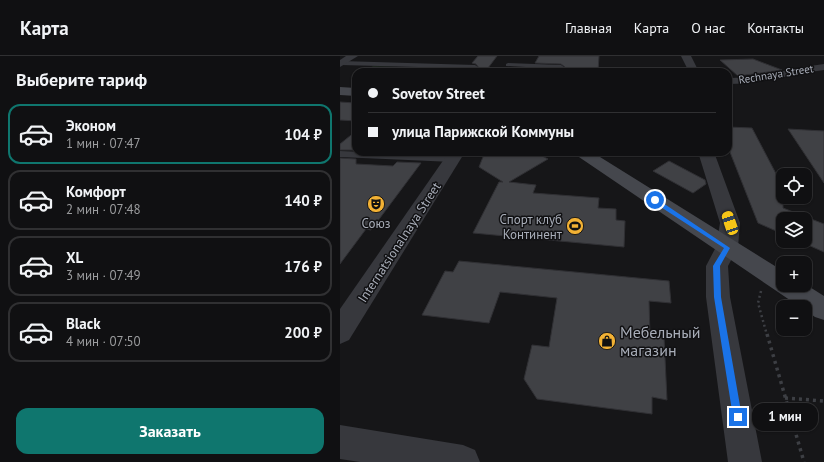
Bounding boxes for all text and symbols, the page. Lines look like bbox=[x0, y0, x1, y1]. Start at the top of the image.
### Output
text: Карта bbox=[20, 16, 69, 40]
text: Главная bbox=[565, 19, 612, 37]
text: Карта bbox=[634, 19, 669, 37]
text: О нас bbox=[691, 19, 725, 37]
text: Контакты bbox=[747, 19, 804, 37]
street label: Rechnaya Street bbox=[738, 61, 815, 87]
text: Выберите тариф bbox=[16, 68, 147, 91]
text: Sovetov Street bbox=[392, 84, 485, 103]
icon: car bbox=[18, 116, 54, 152]
text: Эконом bbox=[66, 116, 116, 135]
text: улица Парижской Коммуны bbox=[392, 122, 574, 141]
text: 104 ₽ bbox=[284, 125, 322, 144]
text: 1 мин · 07:47 bbox=[66, 135, 141, 152]
map controls bbox=[776, 168, 812, 336]
button: locate bbox=[776, 168, 812, 204]
street label: Internatsionalnaya Street bbox=[354, 178, 445, 306]
icon: car bbox=[18, 182, 54, 218]
text: Комфорт bbox=[66, 182, 126, 201]
text: 140 ₽ bbox=[284, 191, 322, 210]
route start bbox=[646, 191, 664, 209]
theatre icon: Союз bbox=[366, 194, 386, 214]
text: 2 мин · 07:48 bbox=[66, 201, 141, 218]
car bbox=[720, 210, 740, 236]
place label: Спорт клуб Континент bbox=[499, 211, 563, 243]
button: layers bbox=[776, 212, 812, 248]
place label: Союз bbox=[361, 215, 391, 232]
sports icon: Спорт клуб Континент bbox=[565, 216, 585, 236]
icon: car bbox=[18, 248, 54, 284]
text: XL bbox=[66, 248, 83, 267]
button: + bbox=[776, 256, 812, 292]
text: 176 ₽ bbox=[284, 257, 322, 276]
text: 3 мин · 07:49 bbox=[66, 267, 141, 284]
button: − bbox=[776, 300, 812, 336]
icon: car bbox=[18, 314, 54, 350]
text: Black bbox=[66, 314, 101, 333]
place label: Мебельный магазин bbox=[620, 322, 701, 360]
text: 200 ₽ bbox=[284, 323, 322, 342]
shop icon: Мебельный магазин bbox=[597, 331, 617, 351]
text: 4 мин · 07:50 bbox=[66, 333, 141, 350]
callout: 1 мин bbox=[752, 403, 818, 431]
button: Заказать bbox=[16, 408, 324, 454]
route end bbox=[729, 408, 747, 426]
text: 1 мин bbox=[768, 408, 802, 425]

